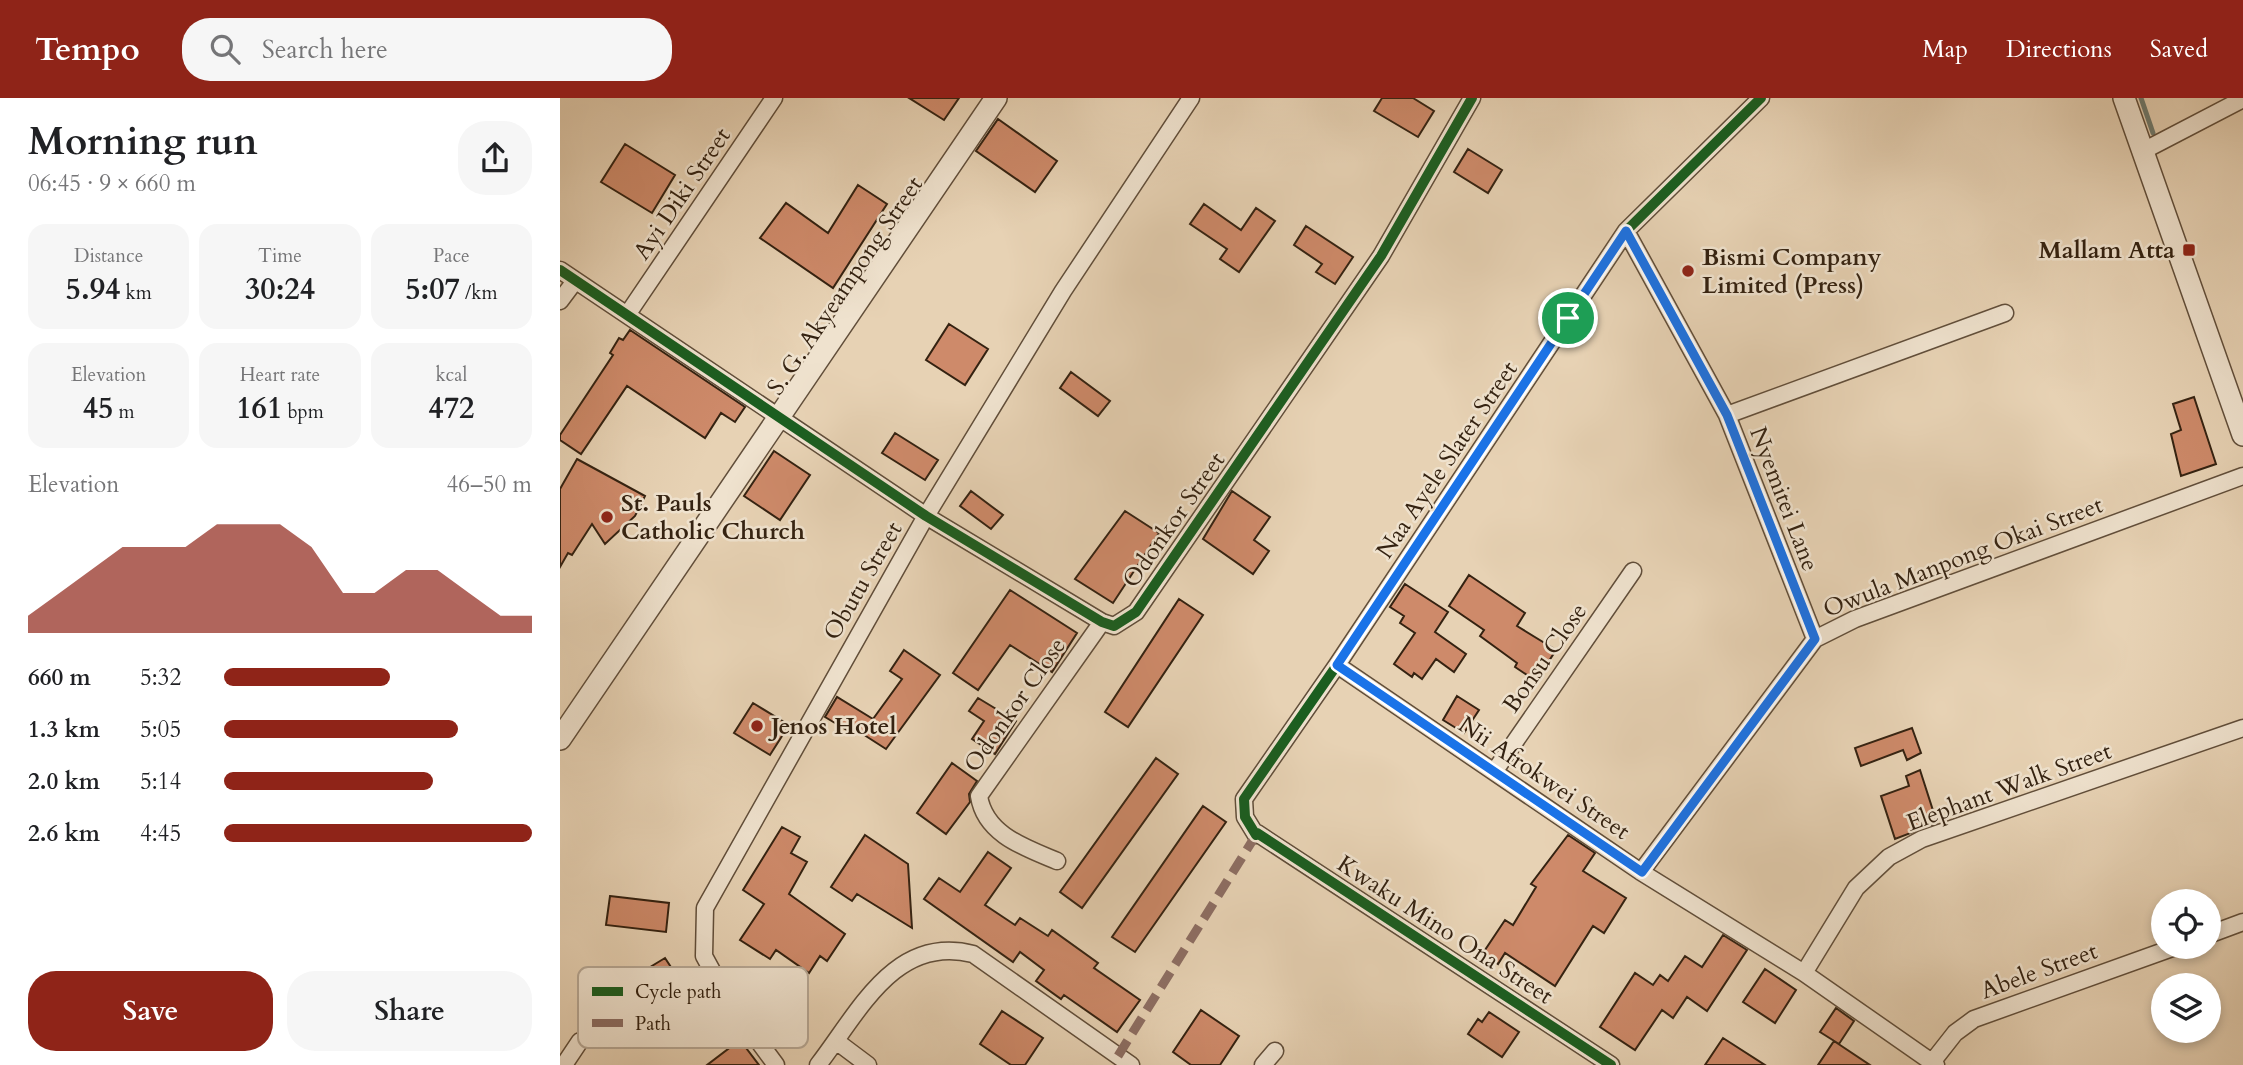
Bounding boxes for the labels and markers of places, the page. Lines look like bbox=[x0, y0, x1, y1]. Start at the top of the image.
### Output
place label: Mallam Atta bbox=[2038, 234, 2175, 267]
place label: Bismi Company Limited (Press) bbox=[1702, 241, 1882, 302]
marker: Mallam Atta bbox=[2181, 242, 2197, 258]
marker: Bismi Company Limited (Press) bbox=[1680, 263, 1696, 279]
pin bbox=[1538, 288, 1598, 348]
place label: St. Pauls Catholic Church bbox=[621, 487, 805, 548]
marker: St. Pauls Catholic Church bbox=[599, 509, 615, 525]
place label: Jenos Hotel bbox=[768, 710, 896, 743]
marker: Jenos Hotel bbox=[749, 718, 765, 734]

